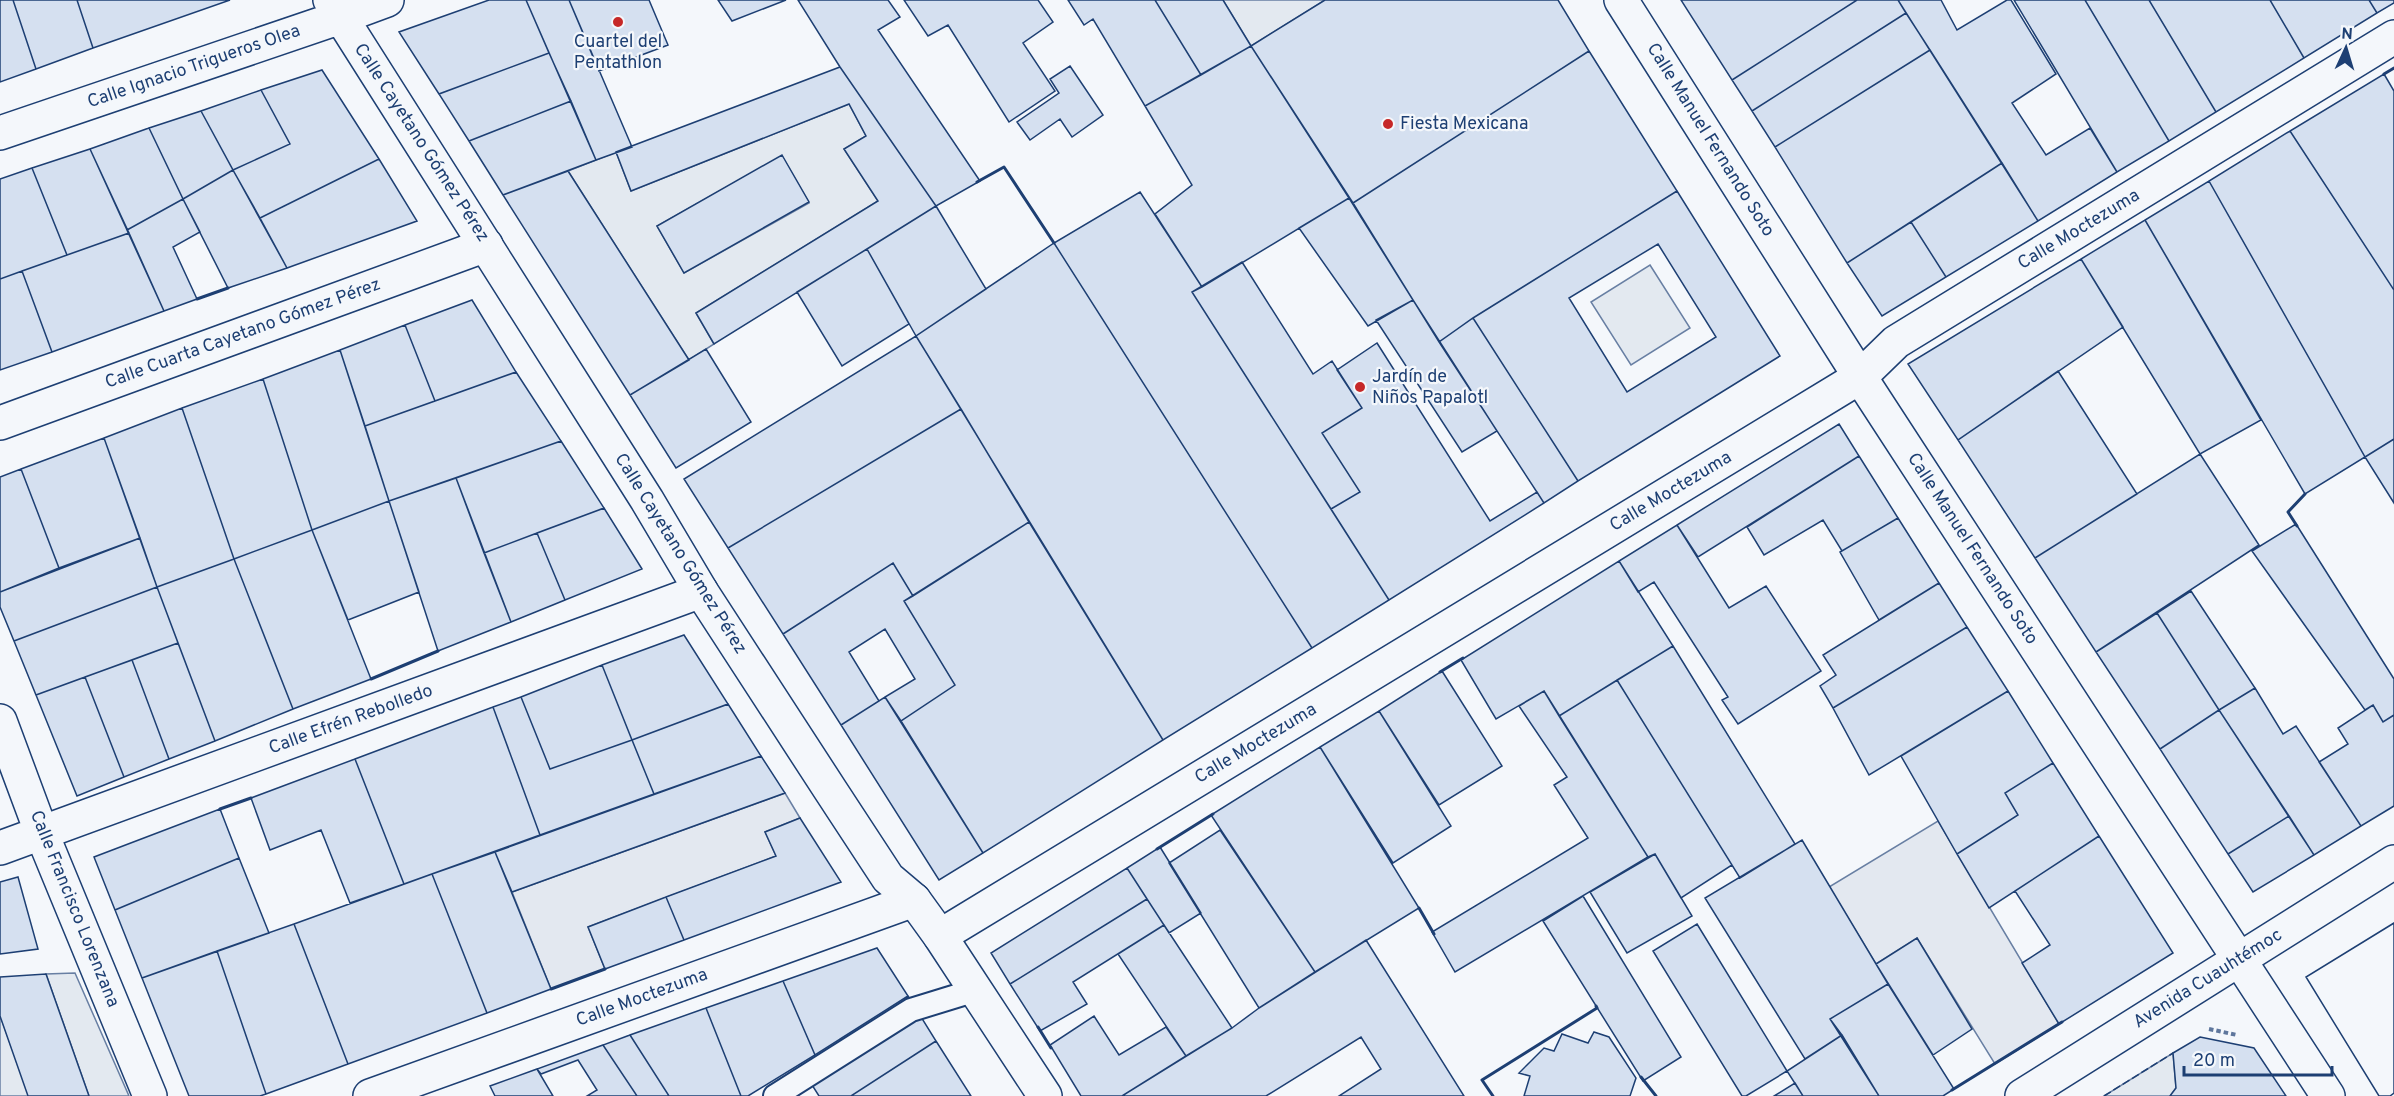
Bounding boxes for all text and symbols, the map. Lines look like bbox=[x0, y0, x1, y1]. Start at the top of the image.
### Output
marker: Cuartel del Pentathlon bbox=[611, 15, 625, 29]
north arrow bbox=[2316, 18, 2376, 78]
street label: Calle Ignacio Trigueros Olea bbox=[85, 20, 303, 114]
text: N bbox=[2340, 25, 2353, 45]
place label: Cuartel del Pentathlon bbox=[574, 31, 662, 75]
street label: Calle Cayetano Gómez Pérez bbox=[348, 39, 494, 247]
street label: Calle Manuel Fernando Soto bbox=[1641, 39, 1779, 241]
place label: Fiesta Mexicana bbox=[1400, 113, 1529, 136]
marker: Fiesta Mexicana bbox=[1381, 117, 1395, 131]
street label: Calle Moctezuma bbox=[2014, 185, 2144, 275]
street label: Calle Cuarta Cayetano Gómez Pérez bbox=[102, 273, 384, 395]
place label: Jardín de Niños Papalotl bbox=[1372, 366, 1488, 410]
marker: Jardín de Niños Papalotl bbox=[1353, 380, 1367, 394]
street label: Calle Moctezuma bbox=[1606, 447, 1736, 537]
street label: Calle Cayetano Gómez Pérez bbox=[609, 449, 751, 659]
street label: Calle Manuel Fernando Soto bbox=[1901, 449, 2043, 649]
street label: Calle Efrén Rebolledo bbox=[266, 680, 436, 760]
street label: Calle Moctezuma bbox=[1191, 699, 1321, 789]
street label: Calle Francisco Lorenzana bbox=[24, 807, 124, 1011]
street label: Avenida Cuauhtémoc bbox=[2129, 924, 2287, 1034]
street label: Calle Moctezuma bbox=[573, 964, 711, 1032]
scale bar bbox=[2184, 1039, 2332, 1077]
text: 20 m bbox=[2193, 1050, 2235, 1073]

